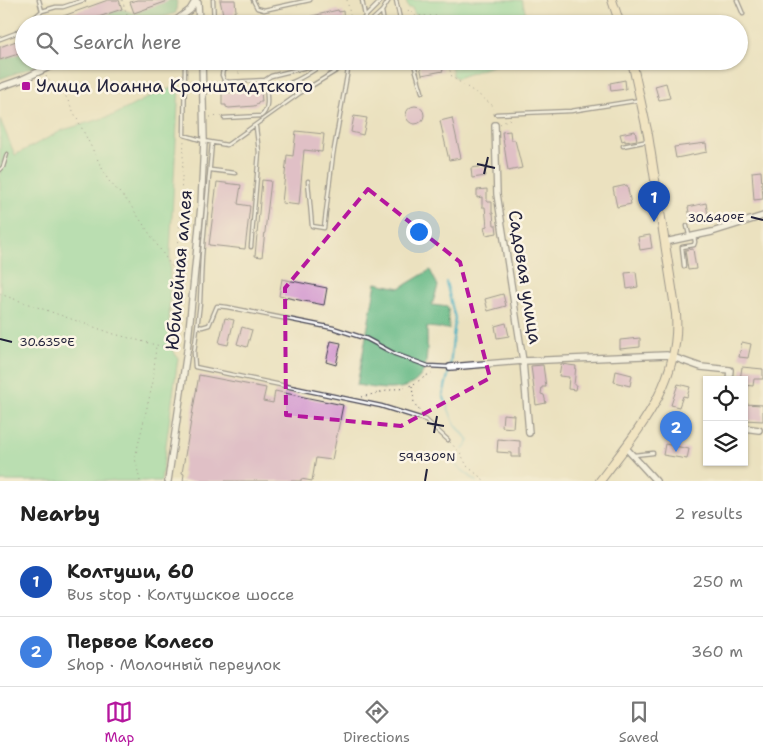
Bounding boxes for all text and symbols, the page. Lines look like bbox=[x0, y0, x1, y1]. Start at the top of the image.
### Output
search box bbox=[15, 15, 748, 70]
icon: search bbox=[33, 29, 61, 57]
text: Search here bbox=[73, 30, 182, 55]
place label: Улица Иоанна Кронштадтского bbox=[36, 74, 313, 98]
marker: Улица Иоанна Кронштадтского bbox=[20, 80, 32, 92]
pin: 1 bbox=[638, 181, 670, 222]
street label: Юбилейная аллея bbox=[160, 189, 198, 351]
street label: Садовая улица bbox=[503, 208, 547, 346]
text: 30.640°E bbox=[687, 210, 745, 226]
your location bbox=[406, 219, 432, 245]
text: 30.635°E bbox=[19, 334, 75, 350]
map controls bbox=[703, 376, 748, 466]
button: locate bbox=[703, 376, 748, 421]
pin: 2 bbox=[660, 411, 692, 452]
button: layers bbox=[703, 421, 748, 466]
text: 59.930°N bbox=[399, 449, 455, 465]
text: Nearby bbox=[20, 500, 100, 528]
text: 2 results bbox=[674, 503, 743, 524]
text: Колтуши, 60 bbox=[67, 559, 194, 584]
text: 1 bbox=[32, 571, 40, 592]
text: 250 m bbox=[692, 571, 743, 592]
text: Bus stop · Колтушское шоссе bbox=[67, 584, 294, 605]
text: Первое Колесо bbox=[67, 629, 214, 654]
text: 2 bbox=[30, 641, 42, 662]
text: 360 m bbox=[691, 641, 743, 662]
text: Shop · Молочный переулок bbox=[67, 654, 281, 675]
tab: Map bbox=[104, 698, 134, 746]
tab: Directions bbox=[343, 698, 410, 746]
tab: Saved bbox=[619, 698, 659, 746]

